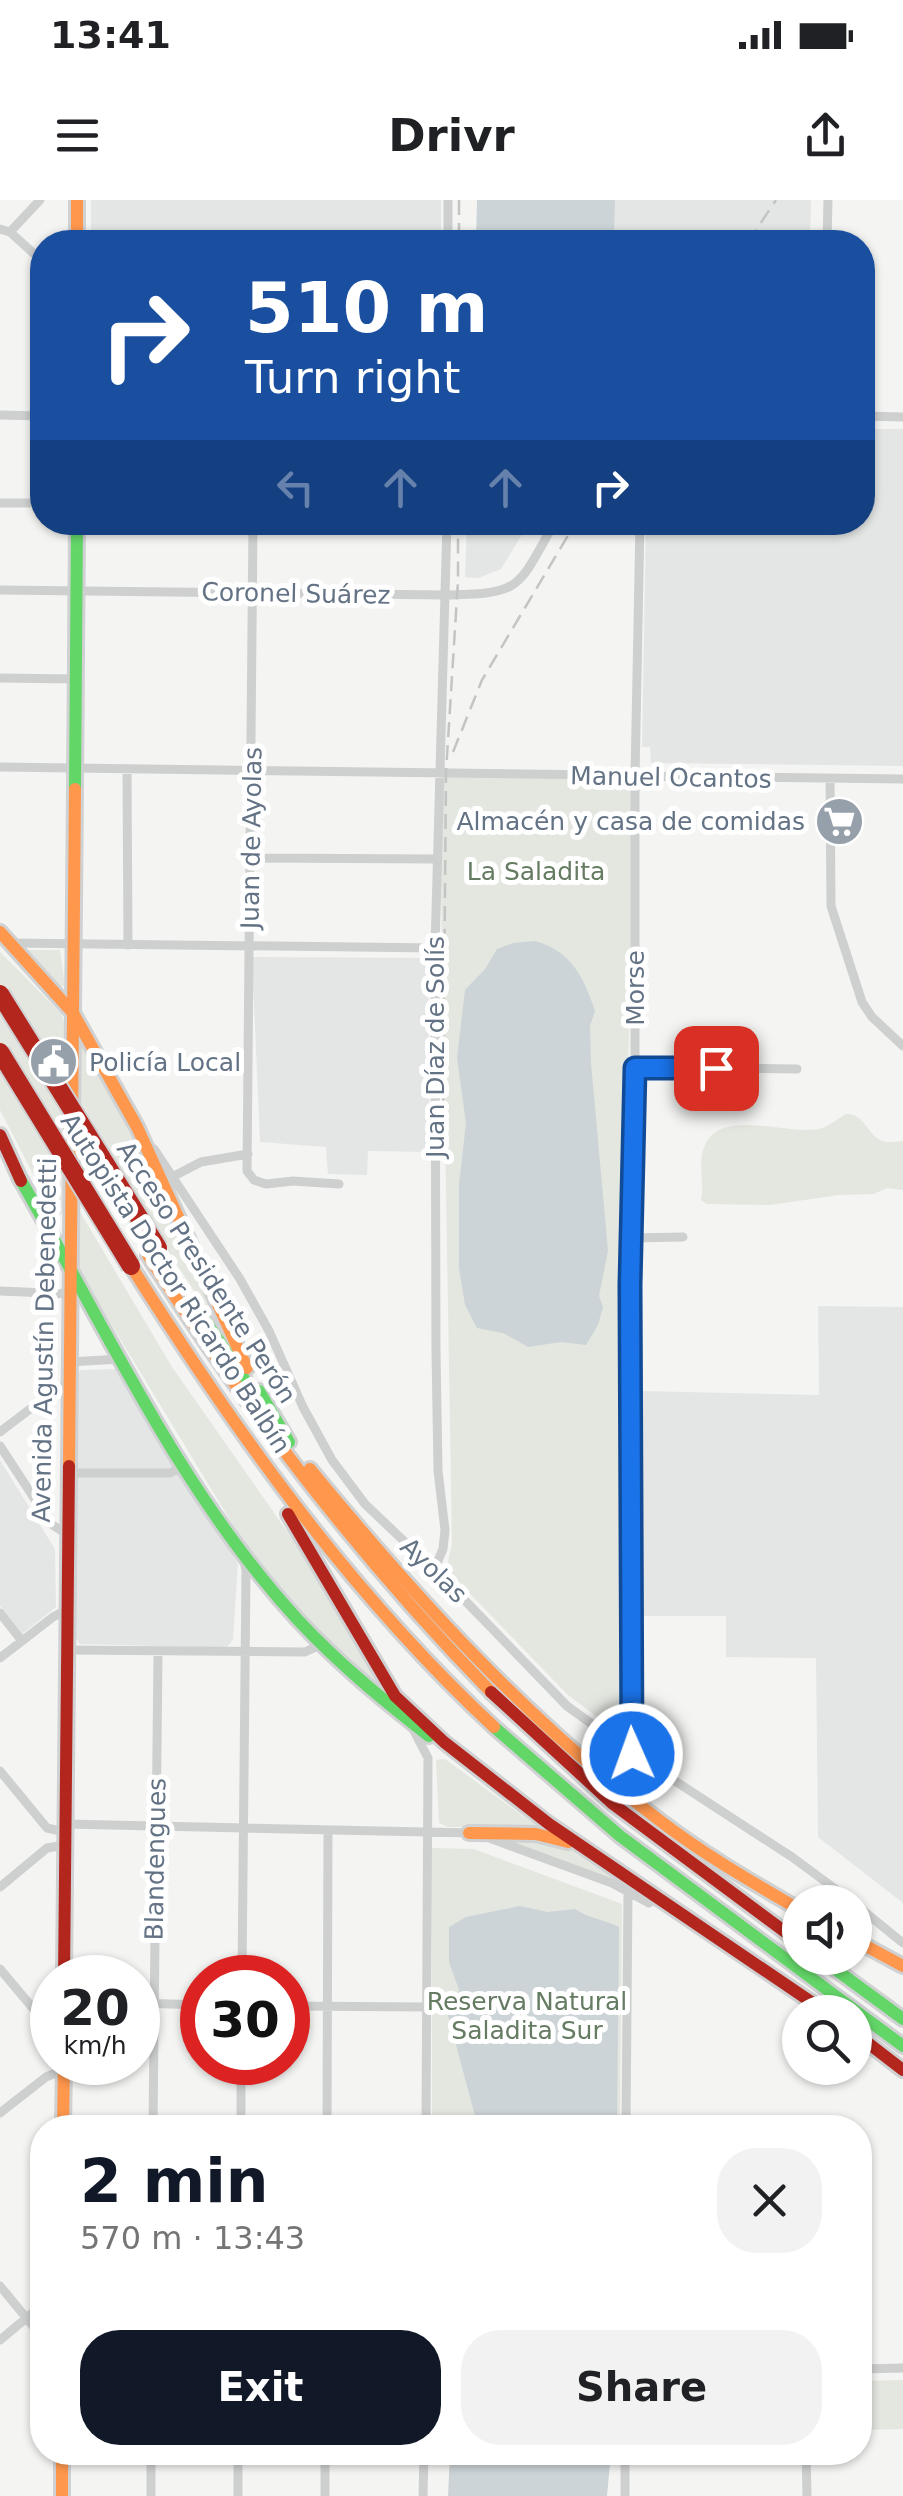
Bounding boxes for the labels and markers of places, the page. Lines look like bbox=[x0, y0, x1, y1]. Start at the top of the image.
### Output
supermarket icon: Almacén y casa de comidas bbox=[814, 795, 866, 847]
place label: Almacén y casa de comidas bbox=[457, 807, 805, 836]
pin bbox=[674, 1026, 759, 1111]
public building icon: Policía Local bbox=[28, 1036, 80, 1088]
place label: Policía Local bbox=[89, 1048, 241, 1077]

